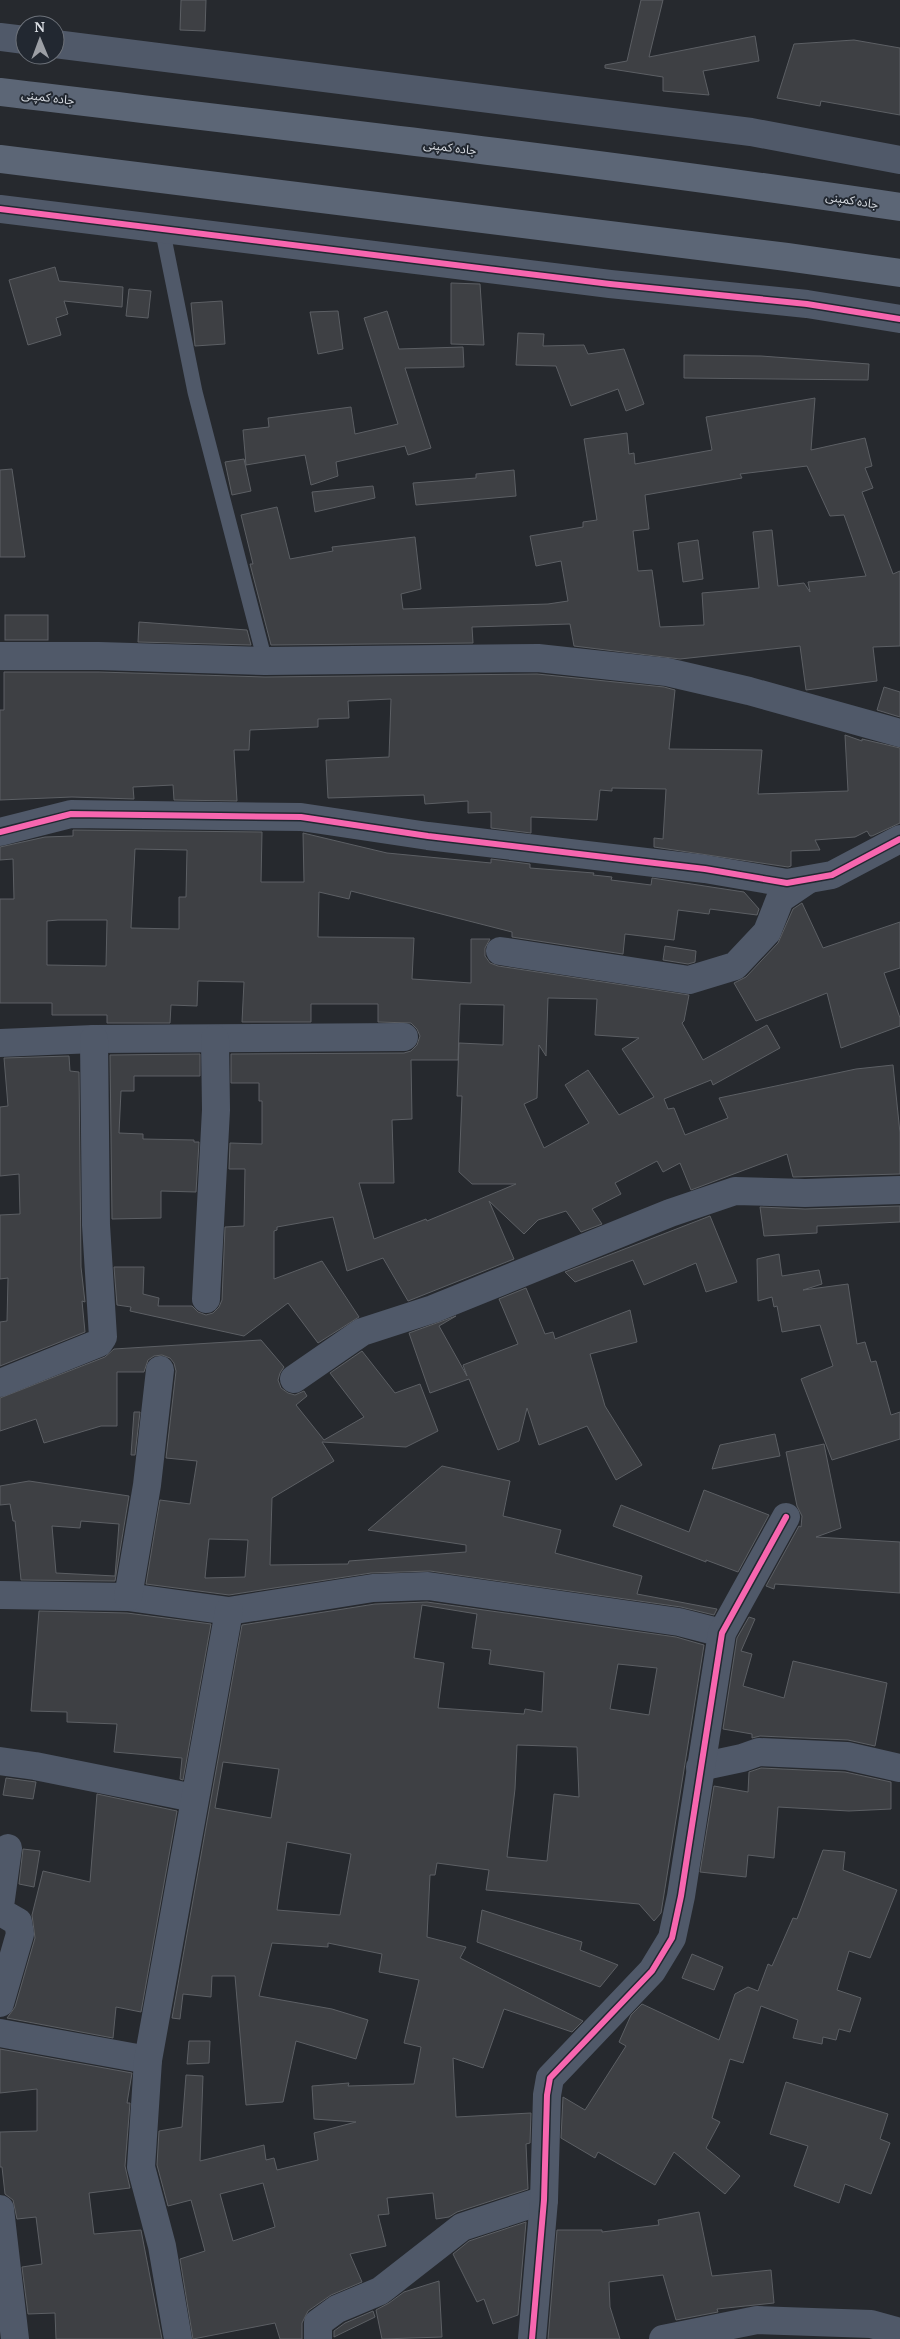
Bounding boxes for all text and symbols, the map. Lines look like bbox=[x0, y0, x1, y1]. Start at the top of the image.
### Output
north arrow bbox=[15, 15, 65, 65]
text: N bbox=[34, 17, 46, 36]
street label: جاده کمپنی bbox=[20, 86, 75, 109]
street label: جاده کمپنی bbox=[422, 136, 477, 159]
street label: جاده کمپنی bbox=[824, 188, 880, 213]

